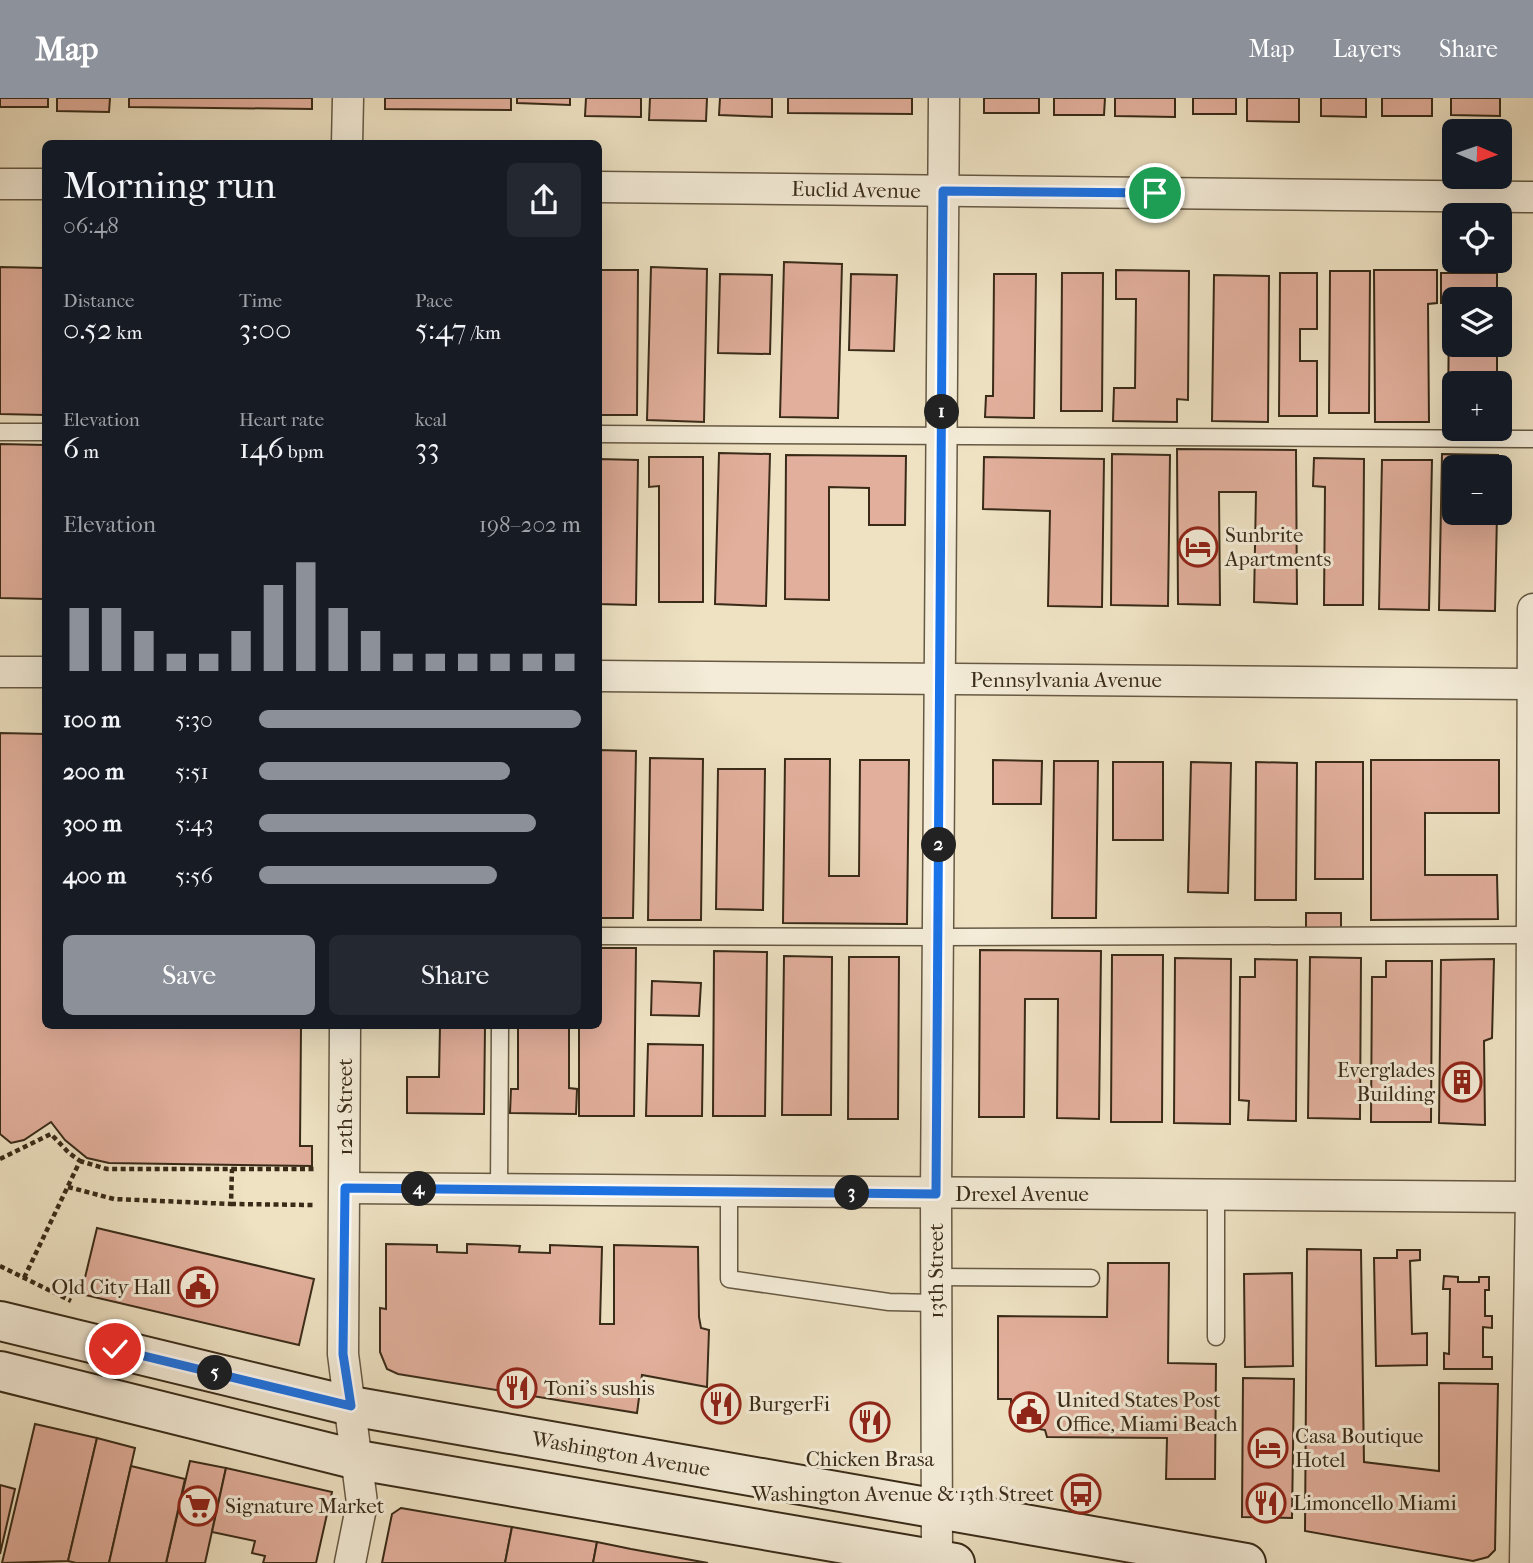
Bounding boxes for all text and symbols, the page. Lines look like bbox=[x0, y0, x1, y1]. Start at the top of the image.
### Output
text: Map bbox=[35, 30, 98, 69]
text: Map bbox=[1249, 35, 1295, 63]
text: Layers bbox=[1333, 35, 1401, 63]
text: Share bbox=[1439, 35, 1498, 63]
north arrow bbox=[1442, 119, 1512, 189]
map controls bbox=[1442, 119, 1512, 525]
text: Morning run bbox=[63, 163, 276, 208]
button: share bbox=[507, 163, 581, 237]
pin bbox=[1125, 163, 1185, 223]
icon: arrive bbox=[1136, 174, 1174, 212]
street label: Euclid Avenue bbox=[791, 177, 921, 203]
button: locate bbox=[1442, 203, 1512, 273]
text: 06:48 bbox=[63, 212, 119, 239]
button: layers bbox=[1442, 287, 1512, 357]
text: Distance bbox=[63, 290, 134, 312]
text: Time bbox=[239, 290, 282, 312]
text: Pace bbox=[415, 290, 453, 312]
text: 0.52 bbox=[63, 312, 113, 347]
text: 3:00 bbox=[239, 312, 292, 347]
text: 5:47 bbox=[415, 312, 467, 347]
text: km bbox=[113, 322, 142, 344]
text: /km bbox=[467, 322, 501, 344]
button: + bbox=[1442, 371, 1512, 441]
pin: 1 bbox=[925, 394, 960, 430]
text: 1 bbox=[938, 400, 945, 422]
text: Elevation bbox=[63, 409, 140, 431]
text: Heart rate bbox=[239, 409, 324, 431]
text: kcal bbox=[415, 409, 447, 431]
text: 6 bbox=[63, 431, 79, 466]
text: 146 bbox=[239, 431, 284, 466]
text: 33 bbox=[415, 431, 440, 466]
text: m bbox=[79, 441, 99, 463]
text: bpm bbox=[284, 441, 324, 463]
button: − bbox=[1442, 455, 1512, 525]
text: Elevation bbox=[63, 511, 156, 538]
text: 198–202 m bbox=[479, 511, 581, 538]
place label: Sunbrite Apartments bbox=[1224, 523, 1332, 571]
hotel icon: Sunbrite Apartments bbox=[1177, 526, 1219, 568]
street label: Pennsylvania Avenue bbox=[970, 668, 1162, 692]
text: 100 m bbox=[63, 706, 121, 733]
text: 5:30 bbox=[175, 706, 213, 733]
text: 200 m bbox=[63, 758, 124, 785]
text: 5:51 bbox=[175, 758, 209, 785]
text: 300 m bbox=[63, 810, 122, 837]
text: 5:43 bbox=[175, 810, 214, 837]
pin: 2 bbox=[922, 828, 956, 862]
text: 2 bbox=[934, 833, 943, 855]
text: 400 m bbox=[63, 862, 126, 889]
text: 5:56 bbox=[175, 862, 213, 889]
button: Save bbox=[63, 935, 315, 1015]
button: Share bbox=[329, 935, 581, 1015]
street label: 12th Street bbox=[333, 1058, 357, 1156]
place label: Everglades Building bbox=[1337, 1058, 1436, 1106]
building icon: Everglades Building bbox=[1441, 1061, 1483, 1103]
pin: 4 bbox=[402, 1172, 436, 1206]
pin: 3 bbox=[834, 1176, 870, 1210]
text: 4 bbox=[413, 1177, 424, 1199]
text: 3 bbox=[848, 1181, 855, 1203]
street label: Drexel Avenue bbox=[955, 1182, 1089, 1206]
street label: 13th Street bbox=[924, 1223, 948, 1319]
public building icon: Old City Hall bbox=[177, 1266, 219, 1308]
place label: Old City Hall bbox=[52, 1275, 171, 1299]
pin bbox=[85, 1319, 145, 1379]
icon: check bbox=[96, 1330, 134, 1368]
pin: 5 bbox=[198, 1356, 232, 1390]
text: 5 bbox=[210, 1361, 219, 1383]
restaurant icon: Toni’s sushis bbox=[496, 1367, 538, 1409]
place label: Toni’s sushis bbox=[544, 1376, 655, 1400]
restaurant icon: BurgerFi bbox=[700, 1383, 742, 1425]
place label: United States Post Office, Miami Beach bbox=[1056, 1388, 1238, 1436]
public building icon: United States Post Office, Miami Beach bbox=[1008, 1391, 1050, 1433]
place label: BurgerFi bbox=[748, 1392, 830, 1416]
restaurant icon: Chicken Brasa bbox=[849, 1401, 891, 1443]
place label: Casa Boutique Hotel bbox=[1295, 1424, 1423, 1472]
street label: Washington Avenue bbox=[529, 1426, 712, 1482]
hotel icon: Casa Boutique Hotel bbox=[1247, 1427, 1289, 1469]
place label: Chicken Brasa bbox=[806, 1447, 935, 1471]
bus stop icon: Washington Avenue & 13th Street bbox=[1060, 1473, 1102, 1515]
place label: Washington Avenue & 13th Street bbox=[751, 1482, 1054, 1506]
restaurant icon: Limoncello Miami bbox=[1245, 1482, 1287, 1524]
supermarket icon: Signature Market bbox=[177, 1485, 219, 1527]
place label: Limoncello Miami bbox=[1293, 1491, 1457, 1515]
place label: Signature Market bbox=[225, 1494, 385, 1518]

